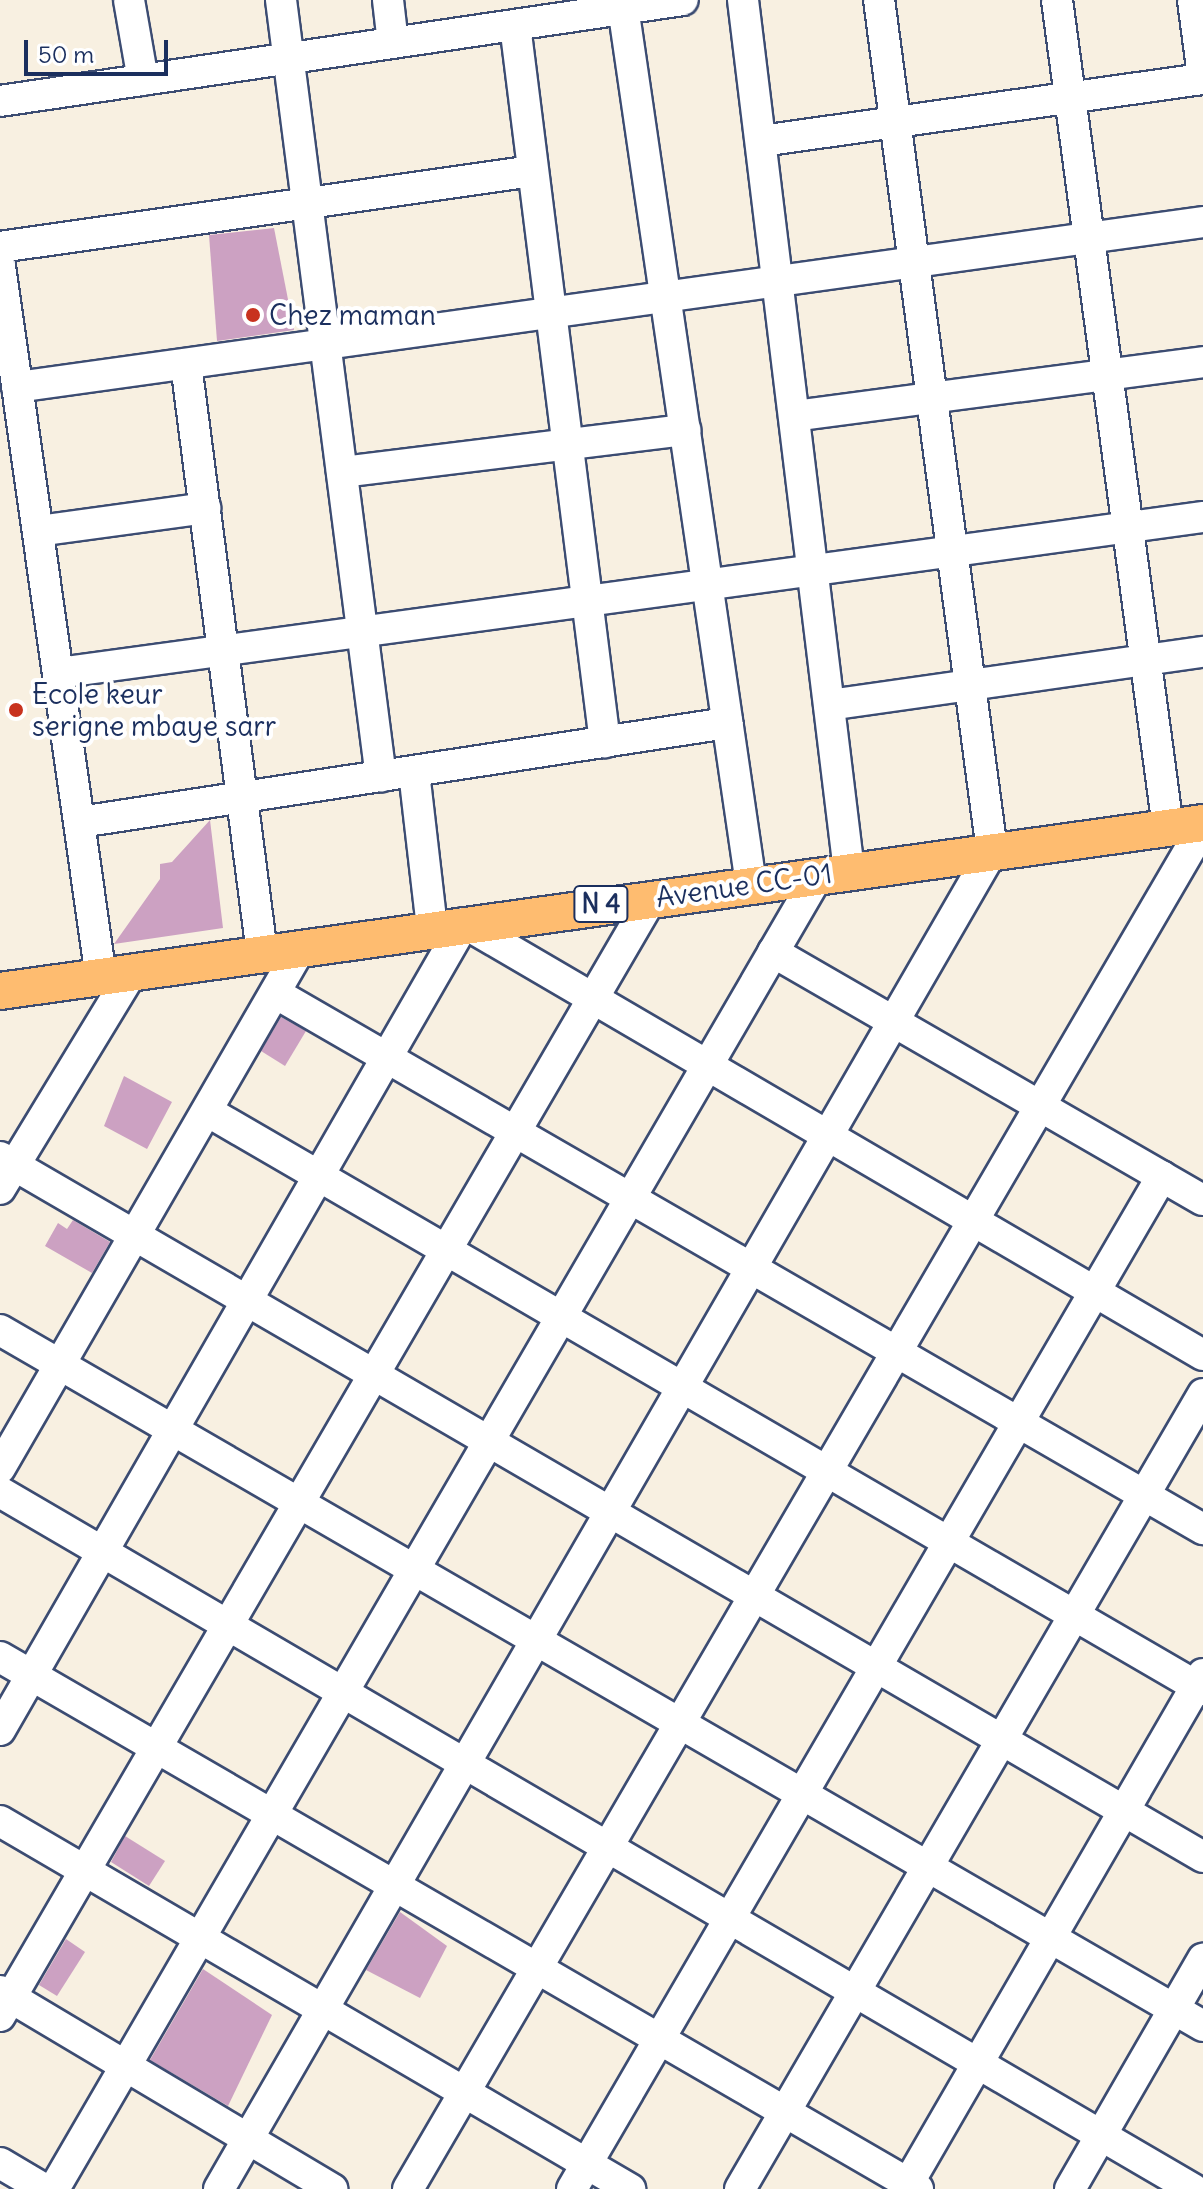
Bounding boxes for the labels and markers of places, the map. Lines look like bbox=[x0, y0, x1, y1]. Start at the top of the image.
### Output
place label: Chez maman bbox=[269, 298, 436, 332]
marker: Chez maman bbox=[244, 306, 262, 324]
place label: Ecole keur serigne mbaye sarr bbox=[32, 677, 276, 743]
marker: Ecole keur serigne mbaye sarr bbox=[7, 701, 25, 719]

